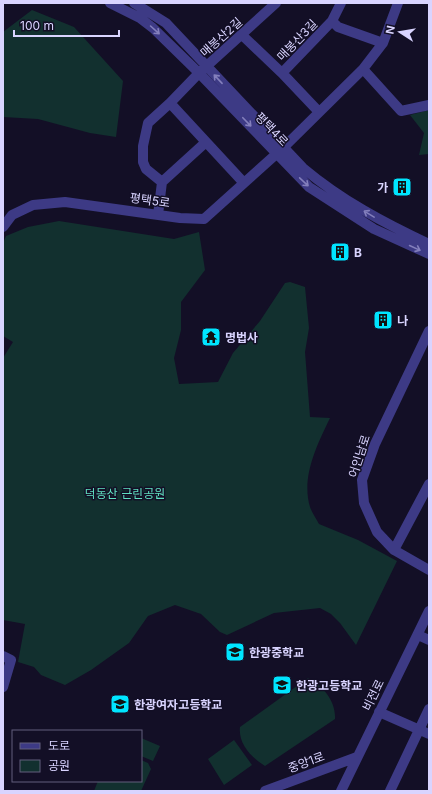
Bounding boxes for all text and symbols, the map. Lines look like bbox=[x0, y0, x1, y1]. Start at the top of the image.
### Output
scale bar bbox=[14, 12, 119, 38]
north arrow bbox=[380, 12, 420, 52]
street label: 매봉산2길 bbox=[197, 14, 245, 60]
street label: 매봉산3길 bbox=[274, 16, 320, 64]
text: 100 m bbox=[20, 18, 54, 33]
text: N bbox=[382, 24, 398, 35]
one-way arrow bbox=[150, 26, 160, 35]
one-way arrow bbox=[214, 74, 223, 84]
street label: 평택4로 bbox=[252, 109, 292, 149]
one-way arrow bbox=[242, 117, 252, 127]
building icon: 가 bbox=[391, 176, 413, 198]
one-way arrow bbox=[299, 177, 309, 186]
place label: 가 bbox=[377, 180, 388, 195]
street label: 평택5로 bbox=[129, 190, 171, 210]
one-way arrow bbox=[363, 210, 375, 218]
building icon: B bbox=[329, 241, 351, 263]
place label: B bbox=[354, 245, 362, 260]
one-way arrow bbox=[409, 245, 421, 252]
building icon: 나 bbox=[372, 309, 394, 331]
place label: 나 bbox=[397, 313, 408, 328]
temple icon: 명법사 bbox=[200, 326, 222, 348]
place label: 명법사 bbox=[225, 330, 258, 345]
street label: 어인남로 bbox=[345, 433, 373, 479]
park label: 덕동산 근린공원 bbox=[85, 486, 165, 501]
school or university icon: 한광중학교 bbox=[224, 641, 246, 663]
place label: 한광중학교 bbox=[249, 645, 304, 660]
school or university icon: 한광고등학교 bbox=[271, 674, 293, 696]
street label: 비전로 bbox=[359, 677, 387, 713]
place label: 한광고등학교 bbox=[296, 678, 362, 693]
school or university icon: 한광여자고등학교 bbox=[109, 693, 131, 715]
place label: 한광여자고등학교 bbox=[134, 697, 222, 712]
legend bbox=[12, 730, 142, 782]
text: 도로 bbox=[48, 738, 70, 753]
street label: 중앙1로 bbox=[286, 748, 326, 776]
text: 공원 bbox=[48, 758, 70, 773]

